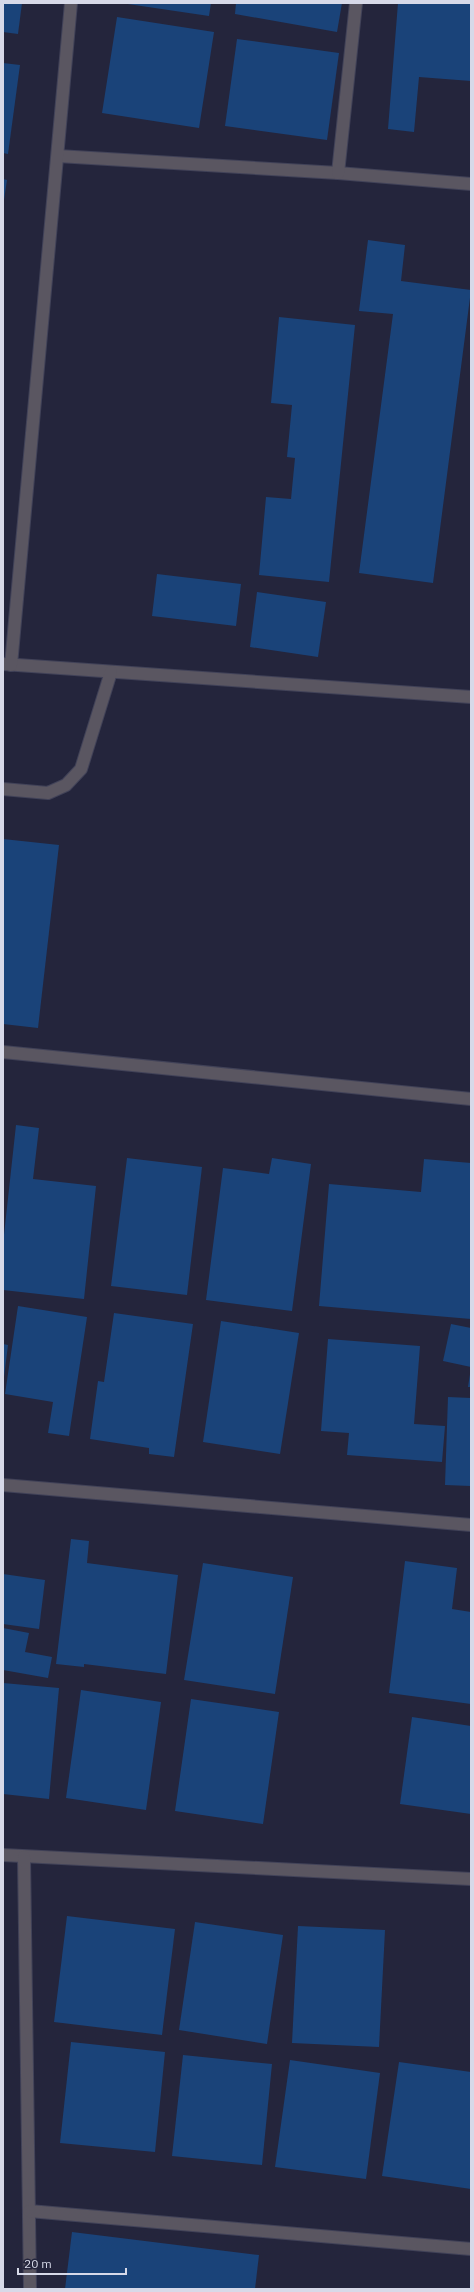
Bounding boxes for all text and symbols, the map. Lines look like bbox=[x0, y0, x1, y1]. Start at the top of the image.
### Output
scale bar bbox=[18, 2250, 126, 2276]
text: 20 m bbox=[24, 2256, 52, 2271]

